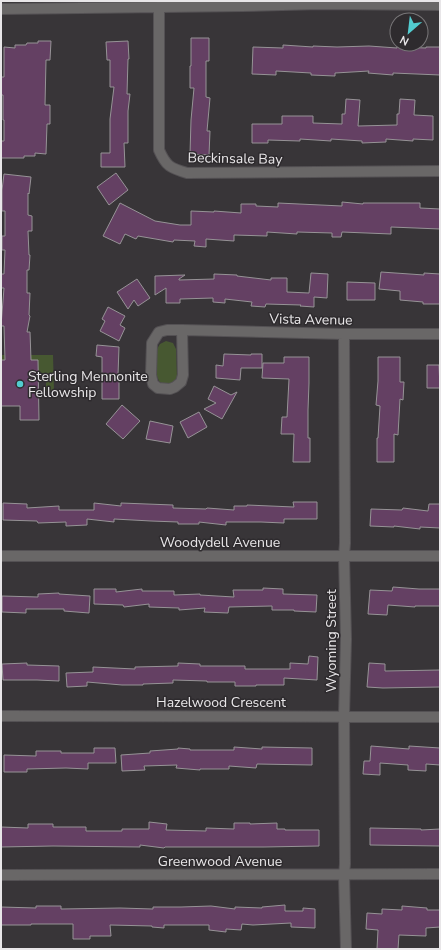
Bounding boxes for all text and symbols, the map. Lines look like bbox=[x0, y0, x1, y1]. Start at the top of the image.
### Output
north arrow bbox=[389, 12, 429, 52]
text: N bbox=[397, 32, 412, 49]
street label: Beckinsale Bay bbox=[187, 148, 283, 169]
street label: Vista Avenue bbox=[268, 309, 353, 330]
place label: Sterling Mennonite Fellowship bbox=[28, 367, 148, 402]
marker: Sterling Mennonite Fellowship bbox=[15, 379, 25, 389]
street label: Woodydell Avenue bbox=[160, 533, 280, 552]
street label: Wyoming Street bbox=[322, 589, 341, 693]
street label: Hazelwood Crescent bbox=[156, 693, 286, 712]
street label: Greenwood Avenue bbox=[158, 852, 282, 871]

